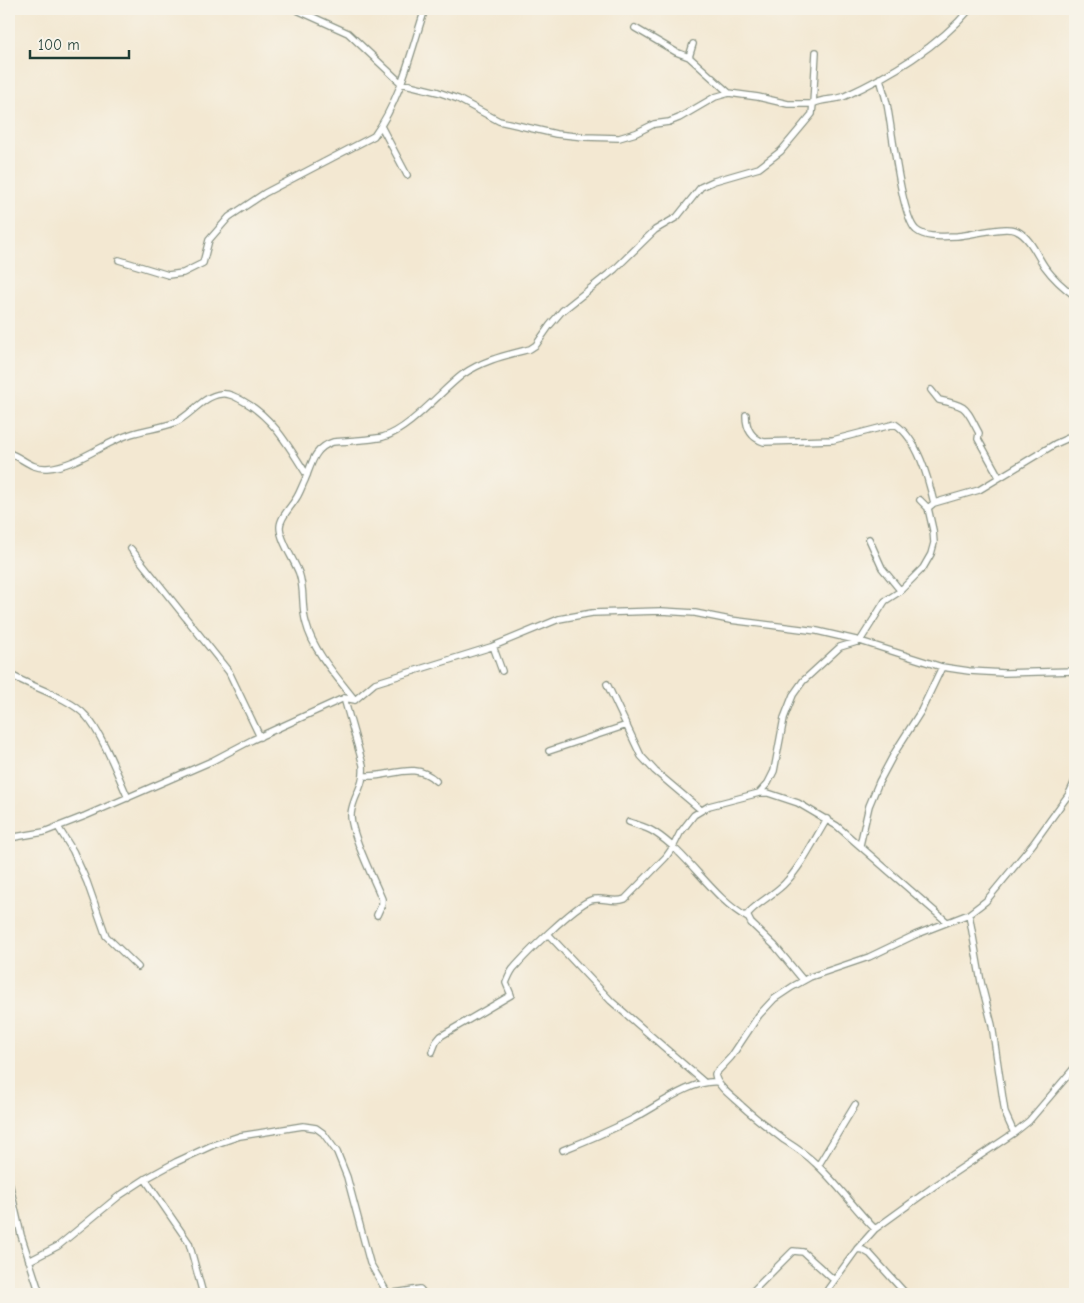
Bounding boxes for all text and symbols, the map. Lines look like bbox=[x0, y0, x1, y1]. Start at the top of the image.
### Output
scale bar bbox=[30, 28, 129, 60]
text: 100 m bbox=[38, 36, 80, 54]

